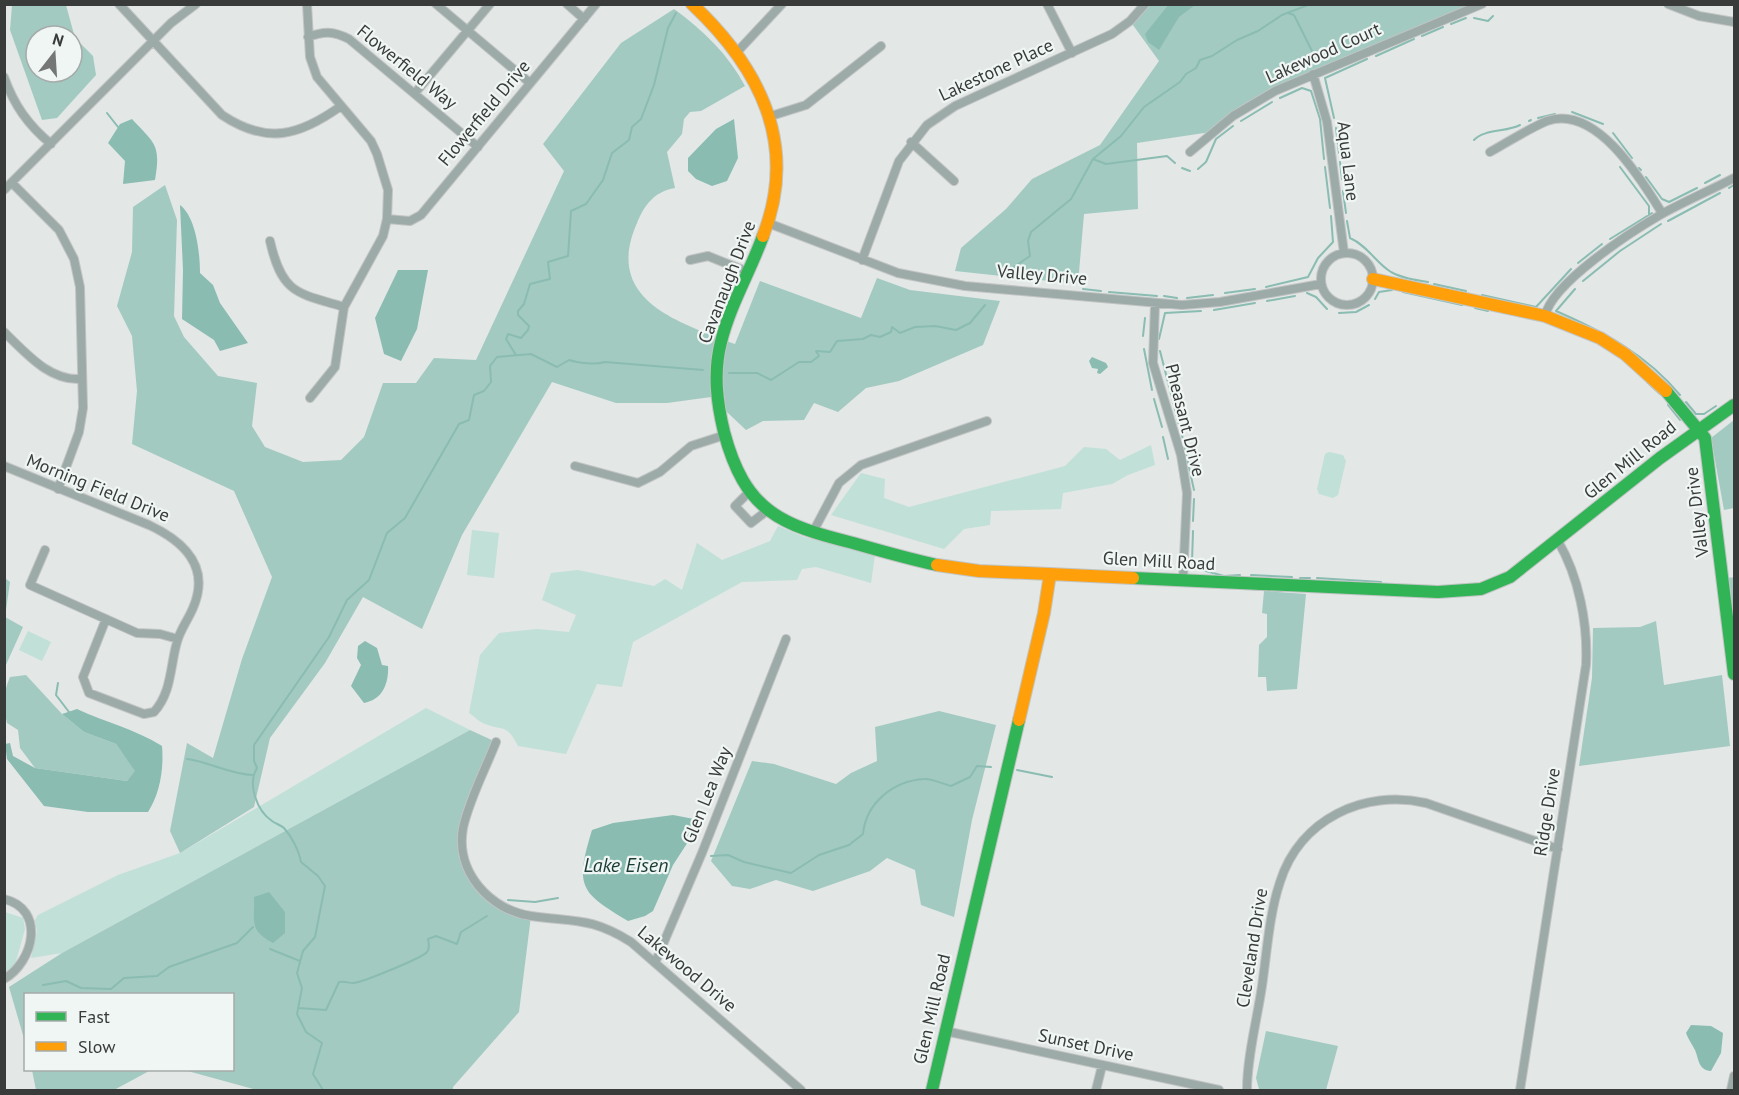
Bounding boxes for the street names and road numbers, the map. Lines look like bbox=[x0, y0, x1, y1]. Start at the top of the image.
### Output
street label: Lakewood Court bbox=[1262, 17, 1384, 88]
street label: Flowerfield Way bbox=[353, 19, 462, 114]
street label: Lakestone Place bbox=[935, 33, 1057, 106]
street label: Flowerfield Drive bbox=[433, 55, 535, 170]
street label: Aqua Lane bbox=[1332, 120, 1365, 202]
street label: Cavanaugh Drive bbox=[693, 217, 760, 346]
street label: Valley Drive bbox=[995, 259, 1088, 290]
street label: Pheasant Drive bbox=[1160, 361, 1211, 479]
street label: Glen Mill Road bbox=[1579, 415, 1681, 504]
street label: Morning Field Drive bbox=[23, 448, 173, 527]
street label: Valley Drive bbox=[1680, 466, 1714, 559]
street label: Glen Mill Road bbox=[1102, 546, 1216, 575]
street label: Glen Lea Way bbox=[677, 743, 737, 847]
street label: Ridge Drive bbox=[1528, 766, 1565, 858]
street label: Cleveland Drive bbox=[1231, 886, 1272, 1009]
street label: Lakewood Drive bbox=[633, 920, 742, 1017]
street label: Glen Mill Road bbox=[908, 951, 955, 1066]
street label: Sunset Drive bbox=[1036, 1023, 1136, 1066]

